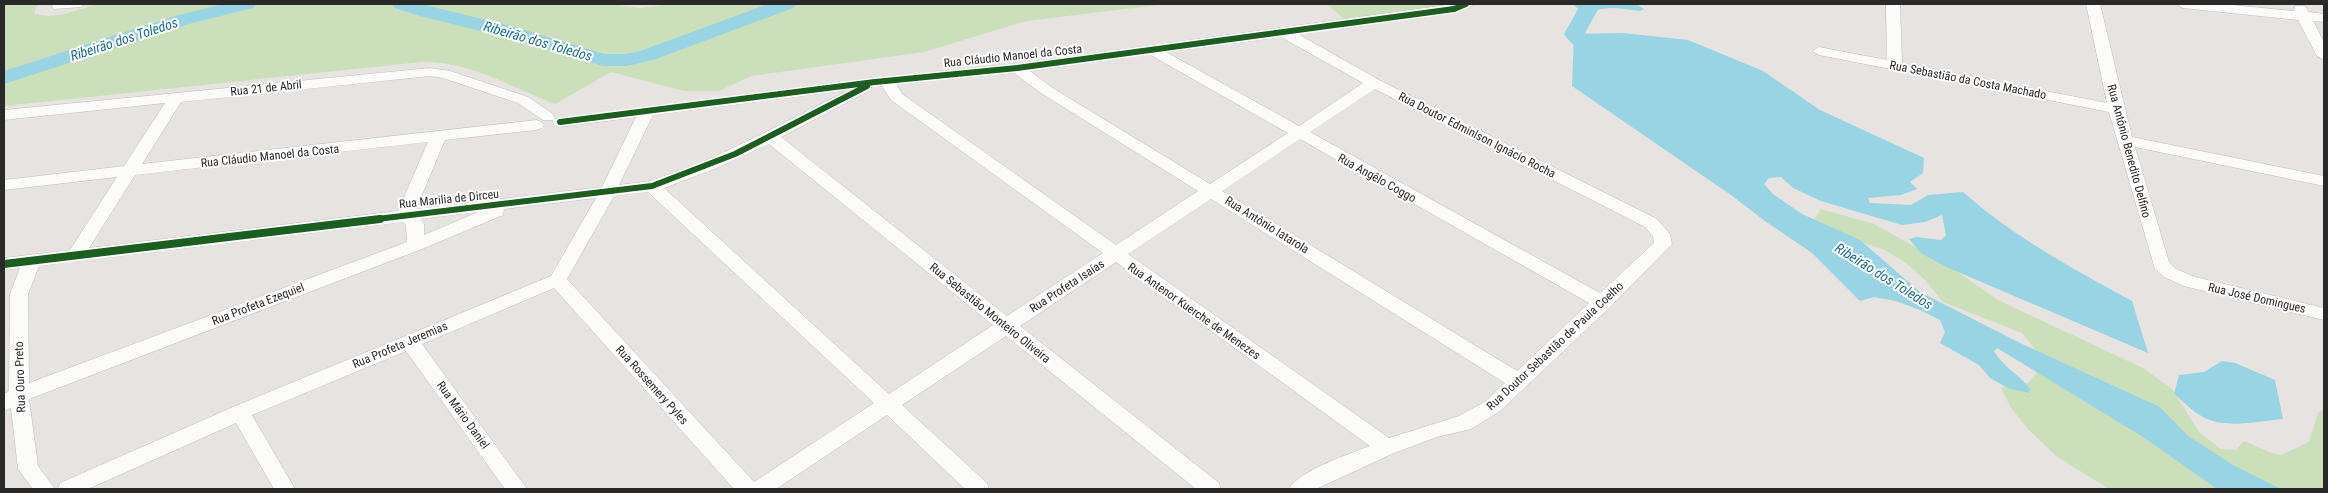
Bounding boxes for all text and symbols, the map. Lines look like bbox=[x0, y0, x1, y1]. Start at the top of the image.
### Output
water label: Ribeirão dos Toledos bbox=[68, 14, 180, 64]
water label: Ribeirão dos Toledos bbox=[482, 18, 594, 64]
street label: Rua Cláudio Manoel da Costa bbox=[943, 42, 1083, 70]
street label: Rua Sebastião da Costa Machado bbox=[1889, 58, 2047, 102]
street label: Rua 21 de Abril bbox=[230, 77, 302, 99]
street label: Rua Antônio Benedito Delfino bbox=[2104, 83, 2154, 219]
street label: Rua Doutor Edminlson Ignácio Rocha bbox=[1396, 89, 1558, 181]
street label: Rua Cláudio Manoel da Costa bbox=[200, 142, 340, 170]
street label: Rua Angêlo Coggo bbox=[1335, 151, 1419, 205]
street label: Rua Marilia de Dirceu bbox=[398, 187, 500, 211]
street label: Rua Antônio Iatarola bbox=[1222, 194, 1312, 257]
water label: Ribeirão dos Toledos bbox=[1832, 240, 1936, 312]
street label: Rua Profeta Isaías bbox=[1027, 257, 1107, 315]
street label: Rua Sebastião Monteiro Oliveira bbox=[927, 260, 1053, 366]
street label: Rua Antenor Kuerche de Menezes bbox=[1125, 260, 1263, 362]
street label: Rua Doutor Sebastião de Paula Coelho bbox=[1484, 279, 1626, 413]
street label: Rua Profeta Ezequiel bbox=[210, 280, 306, 328]
street label: Rua José Domingues bbox=[2207, 280, 2307, 316]
street label: Rua Profeta Jeremias bbox=[350, 319, 450, 371]
street label: Rua Ouro Preto bbox=[12, 341, 28, 413]
street label: Rua Rossemery Pyles bbox=[613, 343, 691, 427]
street label: Rua Mário Daniel bbox=[434, 378, 492, 452]

